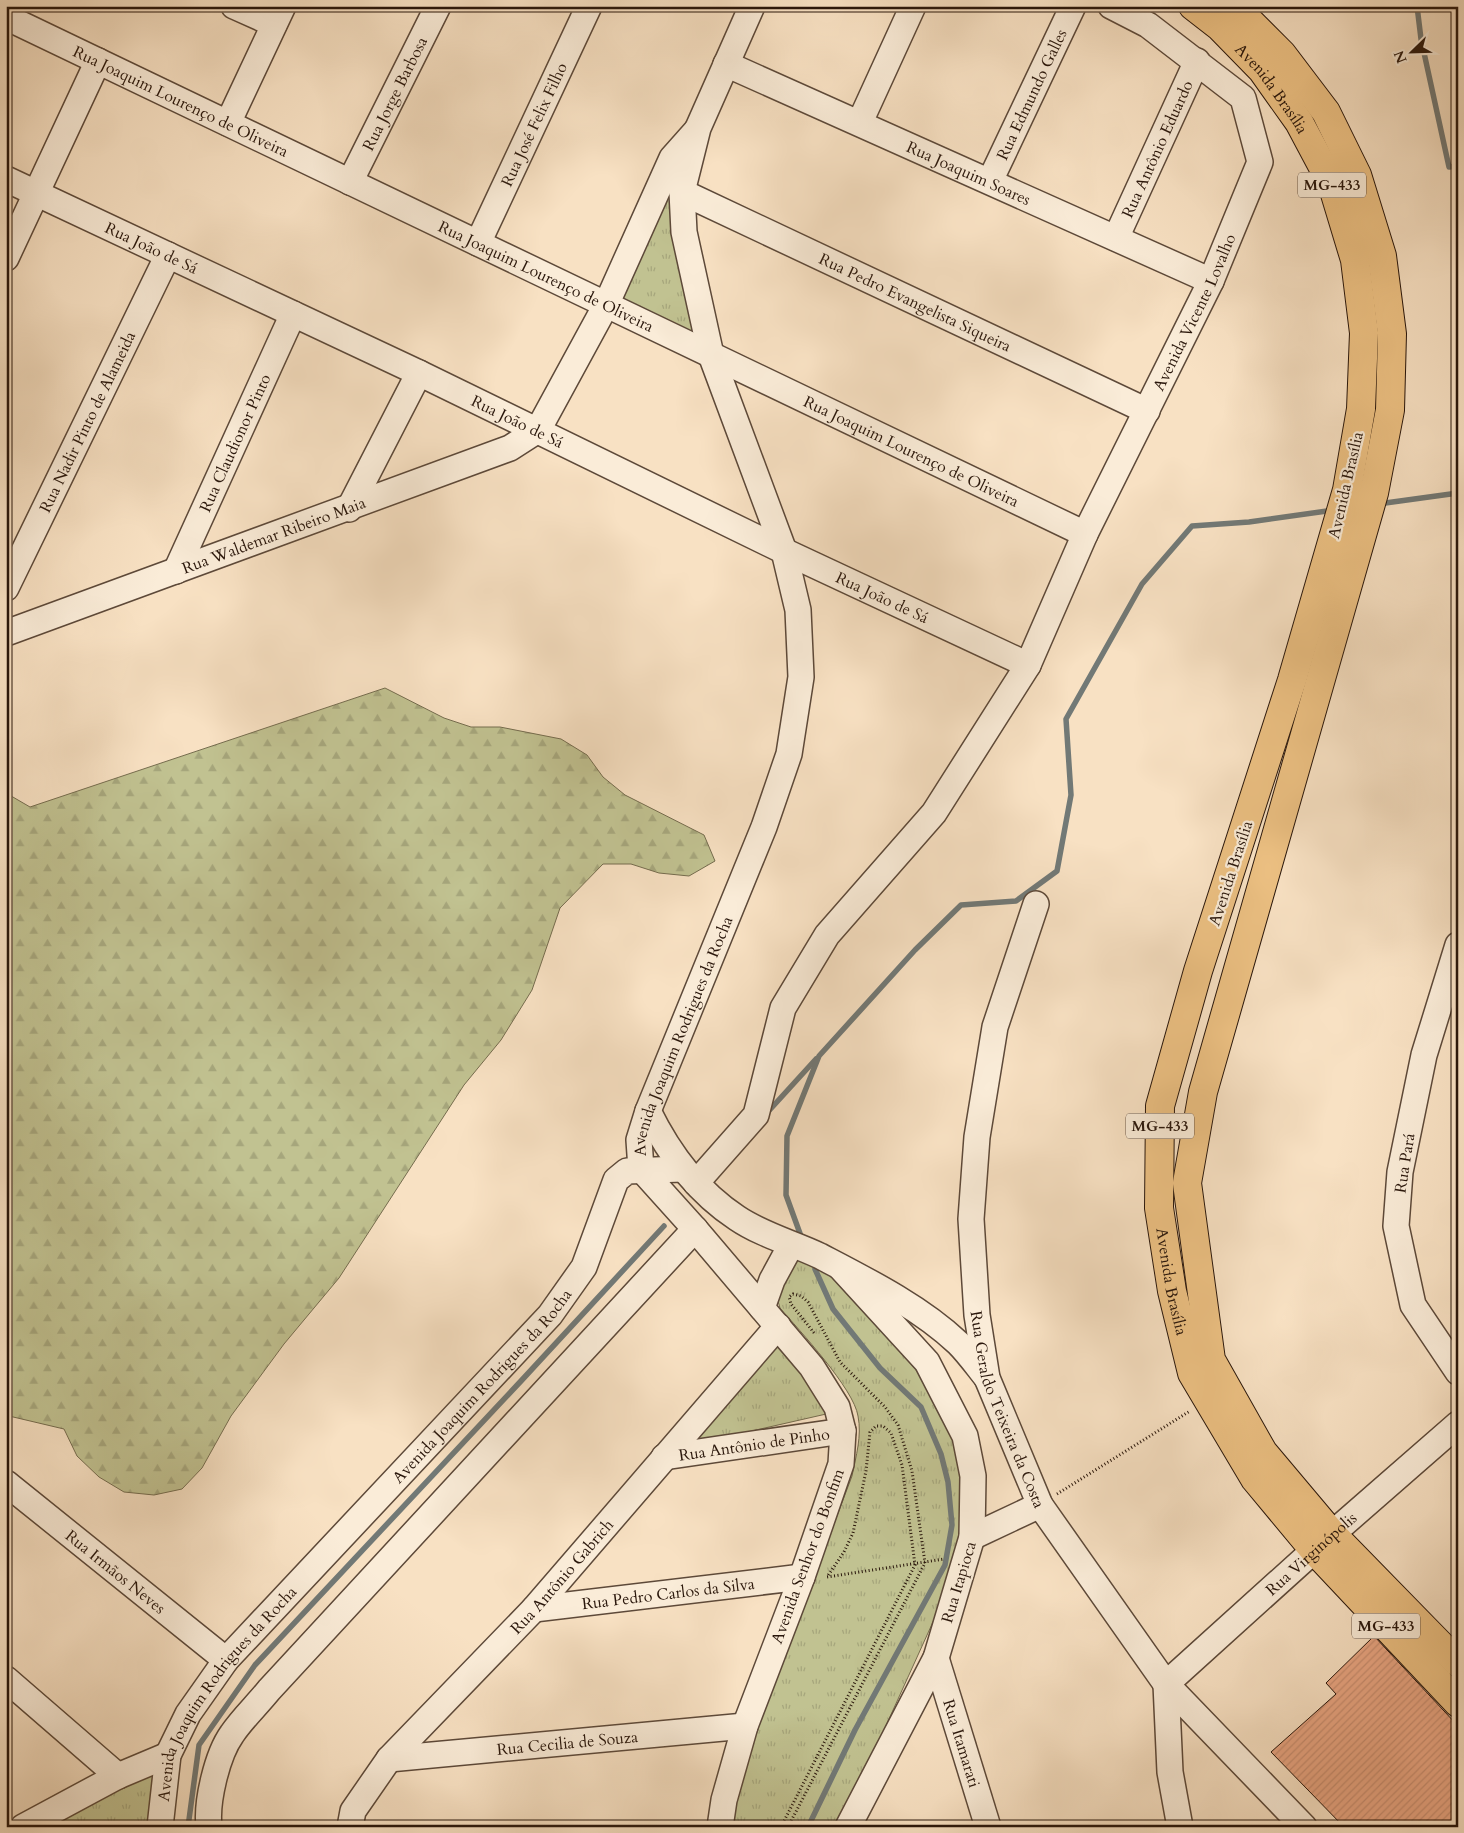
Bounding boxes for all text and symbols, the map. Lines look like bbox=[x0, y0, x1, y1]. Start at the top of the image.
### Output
street label: Rua Edmundo Galles bbox=[992, 25, 1073, 164]
north arrow bbox=[1386, 28, 1436, 78]
street label: Rua Jorge Barbosa bbox=[357, 33, 433, 155]
street label: Avenida Brasília bbox=[1230, 39, 1313, 138]
street label: Rua Joaquim Lourenço de Oliveira bbox=[69, 41, 292, 163]
text: N bbox=[1389, 48, 1412, 66]
street label: Rua José Felix Filho bbox=[496, 59, 573, 190]
street label: Rua Antônio Eduardo bbox=[1117, 77, 1199, 222]
street label: Rua Joaquim Soares bbox=[903, 136, 1034, 211]
road number: MG-433 bbox=[1298, 172, 1366, 198]
street label: Rua Joaquim Lourenço de Oliveira bbox=[434, 216, 657, 338]
street label: Rua João de Sá bbox=[101, 217, 201, 280]
street label: Avenida Vicente Lovalho bbox=[1148, 230, 1241, 395]
street label: Rua Pedro Evangelista Siqueira bbox=[815, 248, 1015, 358]
street label: Rua Nadir Pinto de Alameida bbox=[34, 328, 141, 516]
street label: Rua Claudionor Pinto bbox=[194, 370, 276, 516]
street label: Rua João de Sá bbox=[467, 390, 567, 454]
street label: Rua Joaquim Lourenço de Oliveira bbox=[800, 391, 1022, 513]
street label: Avenida Brasília bbox=[1323, 430, 1369, 541]
street label: Rua Waldemar Ribeiro Maia bbox=[179, 492, 369, 580]
street label: Rua João de Sá bbox=[832, 567, 932, 629]
street label: Avenida Brasília bbox=[1204, 818, 1258, 929]
street label: Avenida Joaquim Rodrigues da Rocha bbox=[629, 913, 738, 1157]
road number: MG-433 bbox=[1126, 1114, 1194, 1138]
street label: Rua Pará bbox=[1389, 1132, 1421, 1195]
street label: Avenida Brasília bbox=[1150, 1226, 1192, 1338]
street label: Avenida Joaquim Rodrigues da Rocha bbox=[388, 1285, 577, 1488]
street label: Rua Geraldo Teixeira da Costa bbox=[964, 1309, 1050, 1511]
street label: Rua Antônio de Pinho bbox=[677, 1423, 832, 1467]
street label: Avenida Senhor do Bonfim bbox=[766, 1465, 850, 1647]
street label: Rua Virginópolis bbox=[1261, 1507, 1362, 1601]
street label: Rua Antônio Gabrich bbox=[506, 1514, 619, 1639]
street label: Rua Irmãos Neves bbox=[60, 1525, 170, 1619]
street label: Rua Itapioca bbox=[936, 1539, 982, 1626]
street label: Rua Pedro Carlos da Silva bbox=[581, 1573, 756, 1615]
street label: Avenida Joaquim Rodrigues da Rocha bbox=[153, 1582, 302, 1803]
road number: MG-433 bbox=[1352, 1614, 1420, 1638]
street label: Rua Itamarati bbox=[937, 1696, 985, 1791]
street label: Rua Cecilia de Souza bbox=[496, 1726, 639, 1761]

